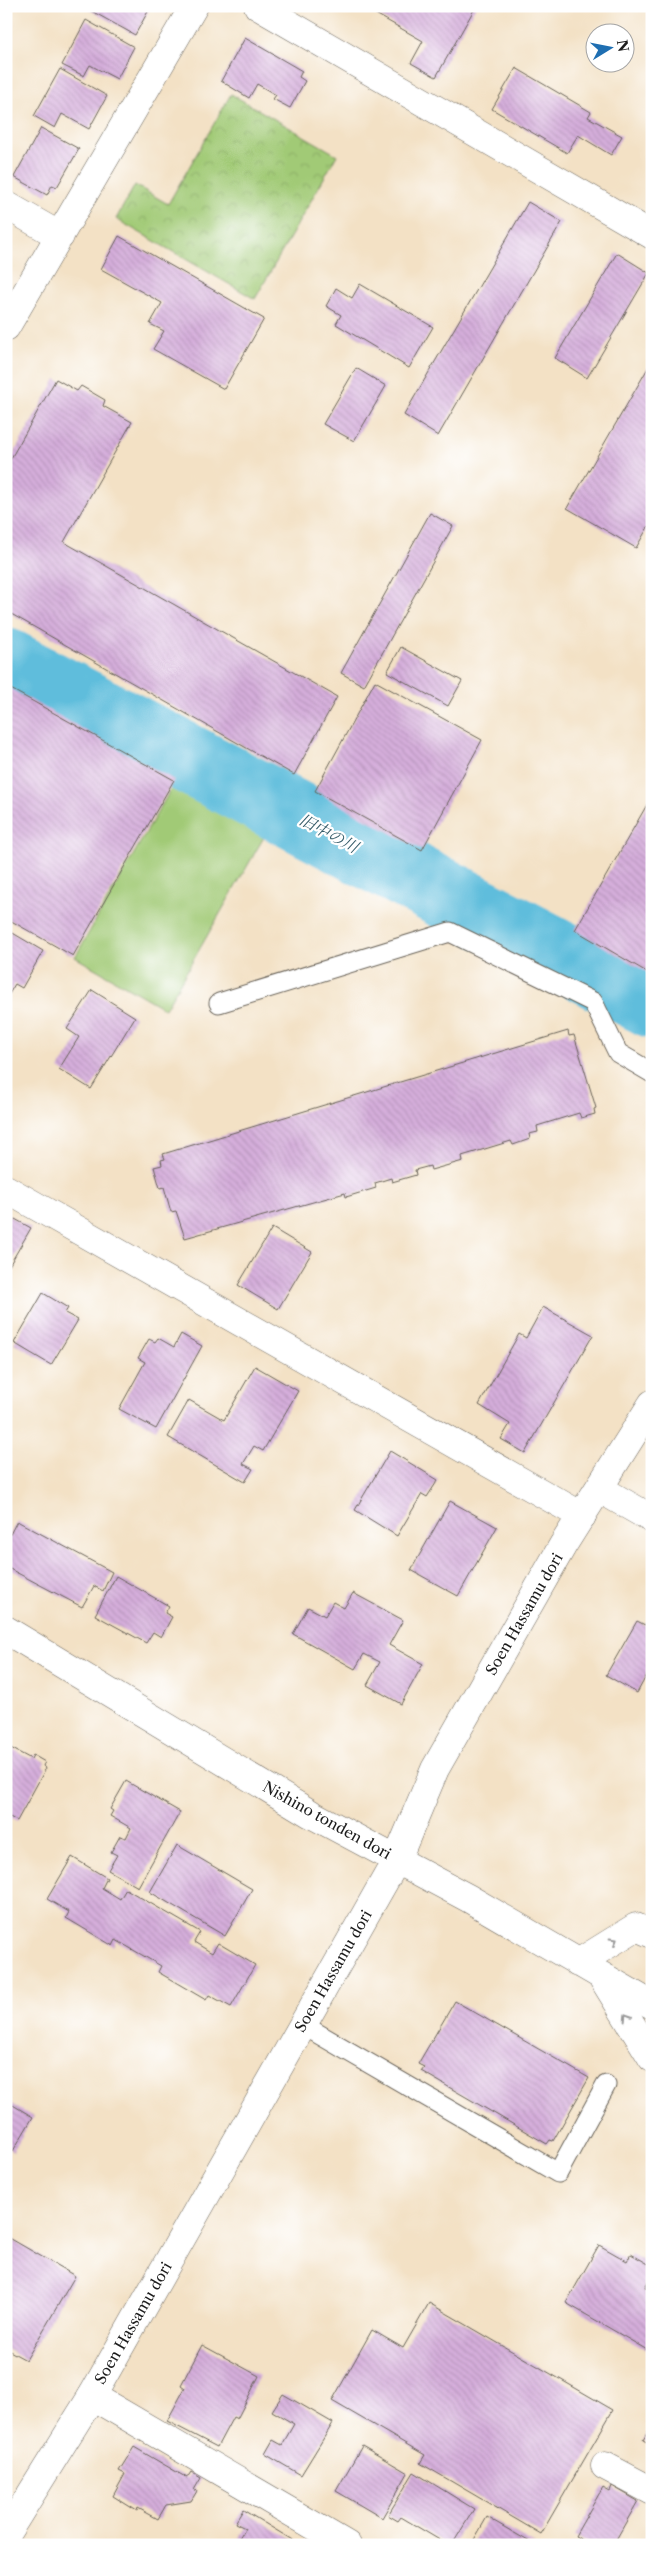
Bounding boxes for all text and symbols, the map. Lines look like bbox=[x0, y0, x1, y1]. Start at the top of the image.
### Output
north arrow bbox=[586, 22, 636, 72]
text: N bbox=[613, 38, 633, 53]
water label: 旧中の川 bbox=[296, 809, 364, 858]
street label: Soen Hassamu dori bbox=[481, 1549, 567, 1679]
street label: Nishino tonden dori bbox=[259, 1777, 395, 1863]
street label: Soen Hassamu dori bbox=[290, 1906, 376, 2036]
one-way arrow bbox=[609, 1937, 618, 1947]
one-way arrow bbox=[623, 2014, 633, 2023]
street label: Soen Hassamu dori bbox=[90, 2258, 176, 2388]

